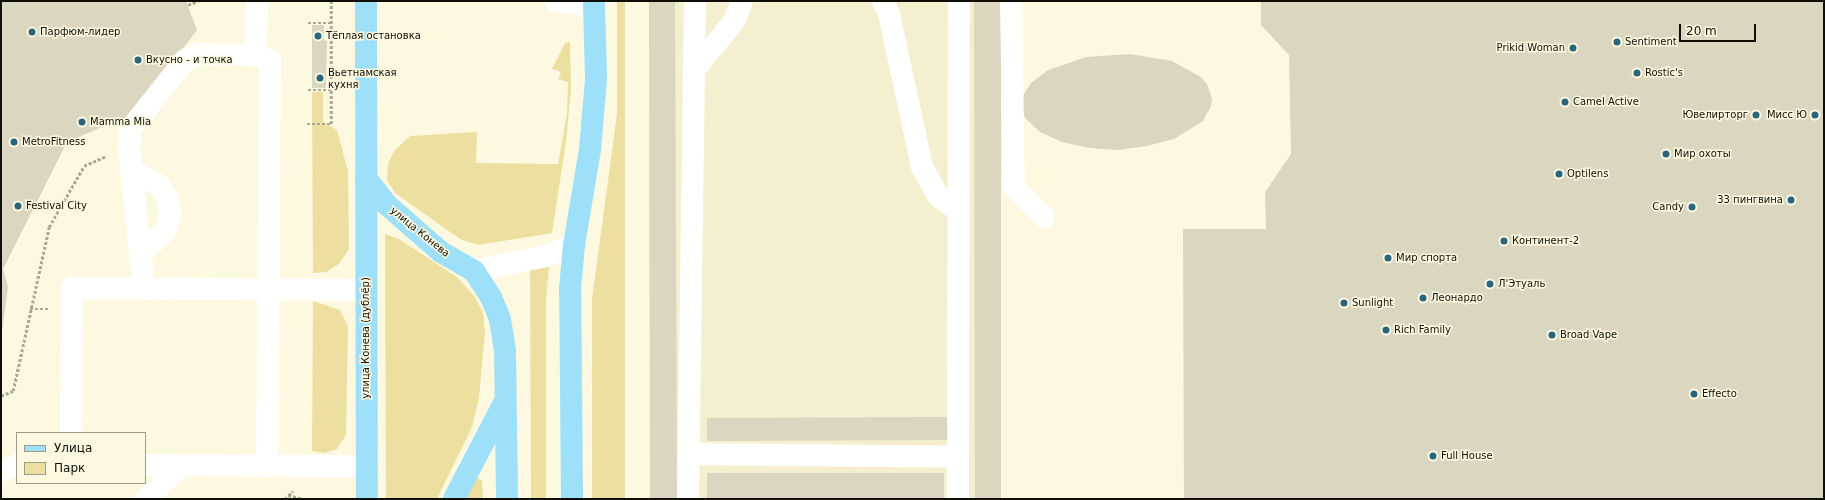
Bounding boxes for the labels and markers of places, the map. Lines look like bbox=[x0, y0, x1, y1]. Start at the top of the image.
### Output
place label: Парфюм-лидер bbox=[40, 26, 120, 38]
marker: Парфюм-лидер bbox=[27, 27, 37, 37]
place label: Тёплая остановка bbox=[326, 30, 421, 42]
marker: Тёплая остановка bbox=[313, 31, 323, 41]
place label: Sentiment bbox=[1625, 36, 1677, 48]
marker: Sentiment bbox=[1612, 37, 1622, 47]
place label: Prikid Woman bbox=[1497, 42, 1565, 54]
marker: Prikid Woman bbox=[1568, 43, 1578, 53]
place label: Вкусно - и точка bbox=[146, 54, 233, 66]
marker: Вкусно - и точка bbox=[133, 55, 143, 65]
place label: Вьетнамская кухня bbox=[328, 66, 397, 90]
place label: Rostic's bbox=[1645, 67, 1683, 79]
marker: Rostic's bbox=[1632, 68, 1642, 78]
marker: Вьетнамская кухня bbox=[315, 73, 325, 83]
place label: Camel Active bbox=[1573, 96, 1639, 108]
marker: Camel Active bbox=[1560, 97, 1570, 107]
place label: Ювелирторг bbox=[1682, 109, 1748, 121]
place label: Мисс Ю bbox=[1767, 109, 1807, 121]
marker: Ювелирторг bbox=[1751, 110, 1761, 120]
marker: Мисс Ю bbox=[1810, 110, 1820, 120]
place label: Mamma Mia bbox=[90, 116, 151, 128]
marker: Mamma Mia bbox=[77, 117, 87, 127]
place label: MetroFitness bbox=[22, 136, 85, 148]
marker: MetroFitness bbox=[9, 137, 19, 147]
place label: Мир охоты bbox=[1674, 148, 1731, 160]
marker: Мир охоты bbox=[1661, 149, 1671, 159]
place label: Optilens bbox=[1567, 168, 1608, 180]
marker: Optilens bbox=[1554, 169, 1564, 179]
place label: 33 пингвина bbox=[1717, 194, 1783, 206]
marker: 33 пингвина bbox=[1786, 195, 1796, 205]
place label: Festival City bbox=[26, 200, 87, 212]
marker: Festival City bbox=[13, 201, 23, 211]
place label: Candy bbox=[1652, 201, 1684, 213]
marker: Candy bbox=[1687, 202, 1697, 212]
place label: Континент-2 bbox=[1512, 235, 1579, 247]
marker: Континент-2 bbox=[1499, 236, 1509, 246]
place label: Мир спорта bbox=[1396, 252, 1457, 264]
marker: Мир спорта bbox=[1383, 253, 1393, 263]
place label: Л'Этуаль bbox=[1498, 278, 1545, 290]
marker: Л'Этуаль bbox=[1485, 279, 1495, 289]
place label: Леонардо bbox=[1431, 292, 1483, 304]
marker: Леонардо bbox=[1418, 293, 1428, 303]
place label: Sunlight bbox=[1352, 297, 1393, 309]
marker: Sunlight bbox=[1339, 298, 1349, 308]
place label: Rich Family bbox=[1394, 324, 1451, 336]
marker: Rich Family bbox=[1381, 325, 1391, 335]
place label: Broad Vape bbox=[1560, 329, 1617, 341]
marker: Broad Vape bbox=[1547, 330, 1557, 340]
place label: Effecto bbox=[1702, 388, 1737, 400]
marker: Effecto bbox=[1689, 389, 1699, 399]
place label: Full House bbox=[1441, 450, 1493, 462]
marker: Full House bbox=[1428, 451, 1438, 461]

